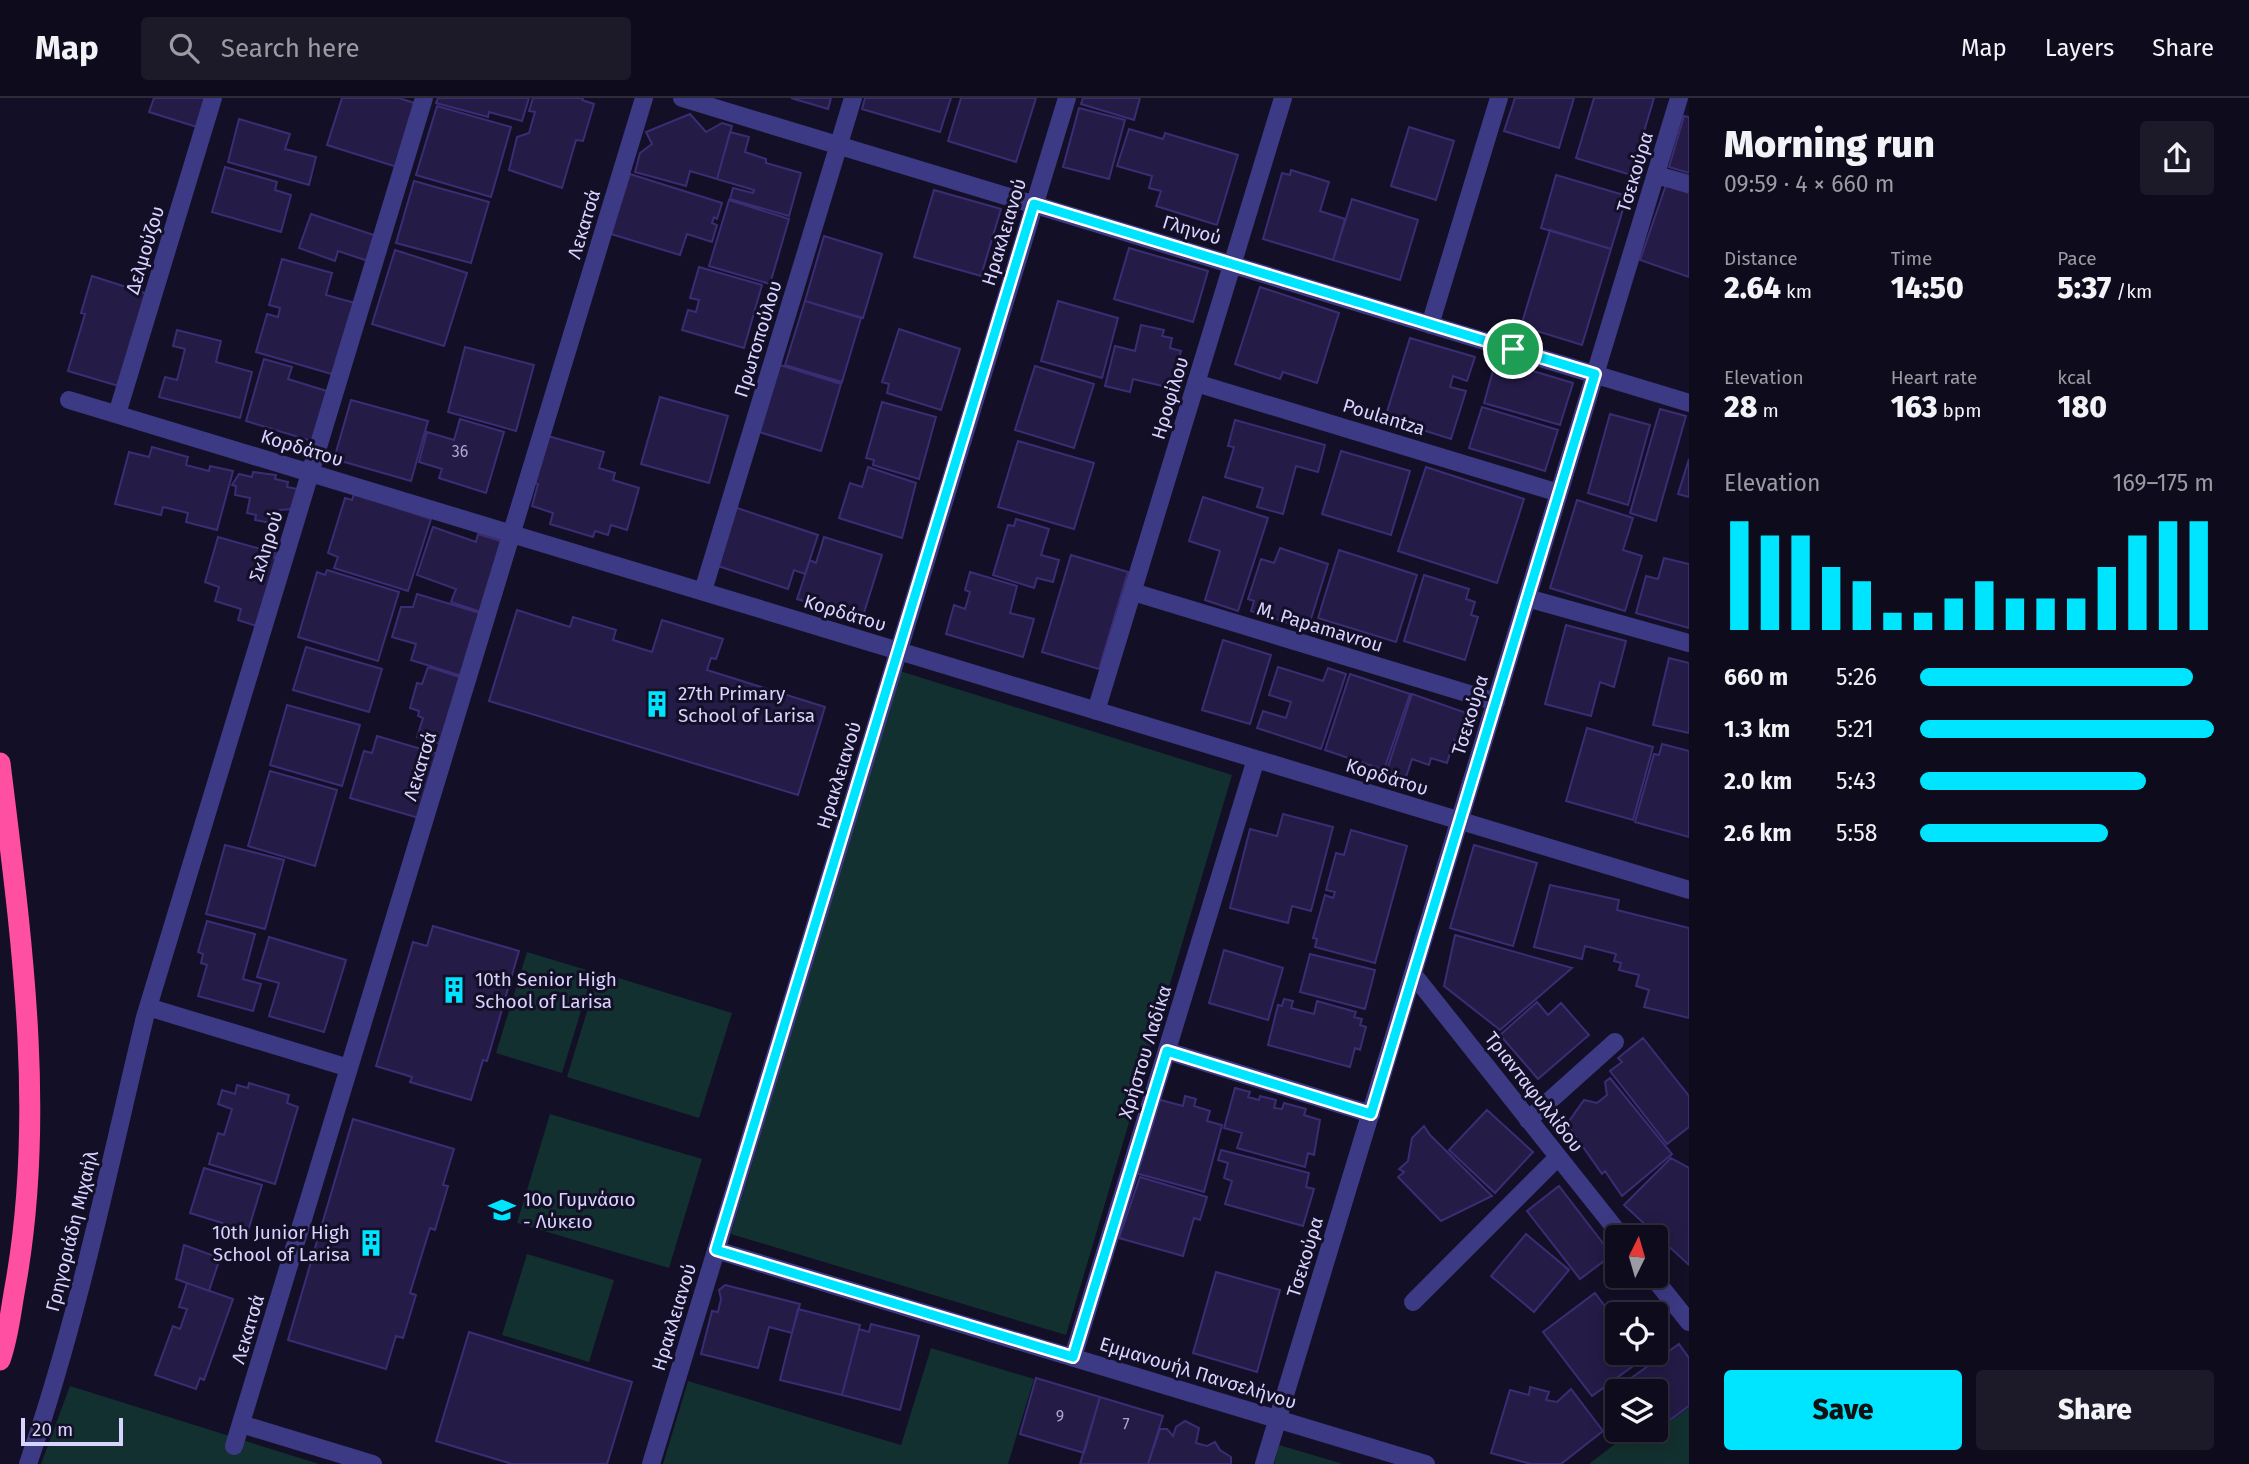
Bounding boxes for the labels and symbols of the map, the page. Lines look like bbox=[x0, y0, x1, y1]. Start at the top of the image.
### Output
street label: Τσεκούρα bbox=[1612, 129, 1658, 215]
street label: Ηρακλειανού bbox=[977, 176, 1031, 288]
street label: Λεκατσά bbox=[563, 187, 605, 261]
street label: Δελμούζου bbox=[121, 203, 169, 297]
street label: Γληνού bbox=[1160, 210, 1224, 250]
street label: Πρωτοπούλου bbox=[729, 278, 787, 400]
pin bbox=[1483, 319, 1543, 379]
street label: Ηροφίλου bbox=[1146, 354, 1194, 442]
street label: Poulantza bbox=[1340, 394, 1428, 440]
street label: Κορδάτου bbox=[258, 425, 346, 471]
house number: 36 bbox=[452, 442, 468, 461]
street label: Σκληρού bbox=[244, 508, 288, 584]
street label: Κορδάτου bbox=[801, 590, 889, 636]
street label: M. Papamavrou bbox=[1254, 597, 1386, 657]
street label: Τσεκούρα bbox=[1447, 672, 1493, 758]
place label: 27th Primary School of Larisa bbox=[678, 682, 815, 727]
building icon: 27th Primary School of Larisa bbox=[642, 689, 672, 719]
street label: Ηρακλειανού bbox=[812, 719, 866, 831]
street label: Λεκατσά bbox=[399, 729, 441, 803]
street label: Κορδάτου bbox=[1343, 754, 1431, 800]
place label: 10th Senior High School of Larisa bbox=[475, 968, 617, 1013]
building icon: 10th Senior High School of Larisa bbox=[439, 975, 469, 1005]
street label: Χρήστου Λαδίκα bbox=[1114, 982, 1176, 1122]
street label: Τριανταφυλλίδου bbox=[1480, 1027, 1588, 1157]
street label: Γρηγοριάδη Μιχαήλ bbox=[41, 1147, 103, 1314]
place label: 10ο Γυμνάσιο - Λύκειο bbox=[523, 1188, 636, 1233]
school or university icon: 10ο Γυμνάσιο - Λύκειο bbox=[487, 1195, 517, 1225]
street label: Τσεκούρα bbox=[1282, 1214, 1328, 1300]
place label: 10th Junior High School of Larisa bbox=[212, 1221, 350, 1266]
north arrow bbox=[1605, 1225, 1668, 1288]
building icon: 10th Junior High School of Larisa bbox=[356, 1228, 386, 1258]
street label: Ηρακλειανού bbox=[647, 1261, 701, 1373]
street label: Λεκατσά bbox=[227, 1292, 269, 1366]
street label: Εμμανουήλ Πανσελήνου bbox=[1097, 1332, 1299, 1414]
house number: 9 bbox=[1056, 1407, 1064, 1426]
scale bar bbox=[21, 1415, 122, 1447]
house number: 7 bbox=[1122, 1415, 1130, 1434]

